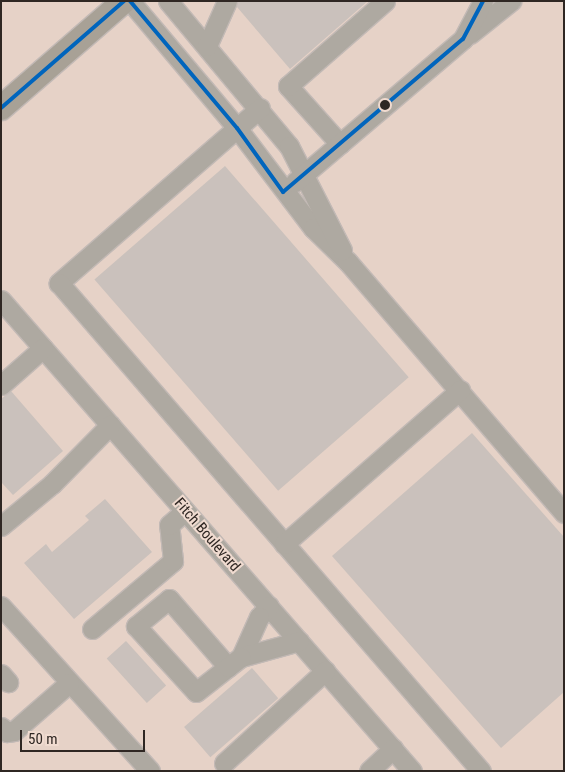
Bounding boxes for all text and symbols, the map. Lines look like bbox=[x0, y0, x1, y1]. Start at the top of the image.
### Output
unlabelled marker bbox=[380, 100, 390, 110]
street label: Fitch Boulevard bbox=[170, 495, 244, 575]
scale bar bbox=[22, 720, 148, 752]
text: 50 m bbox=[28, 730, 58, 748]

